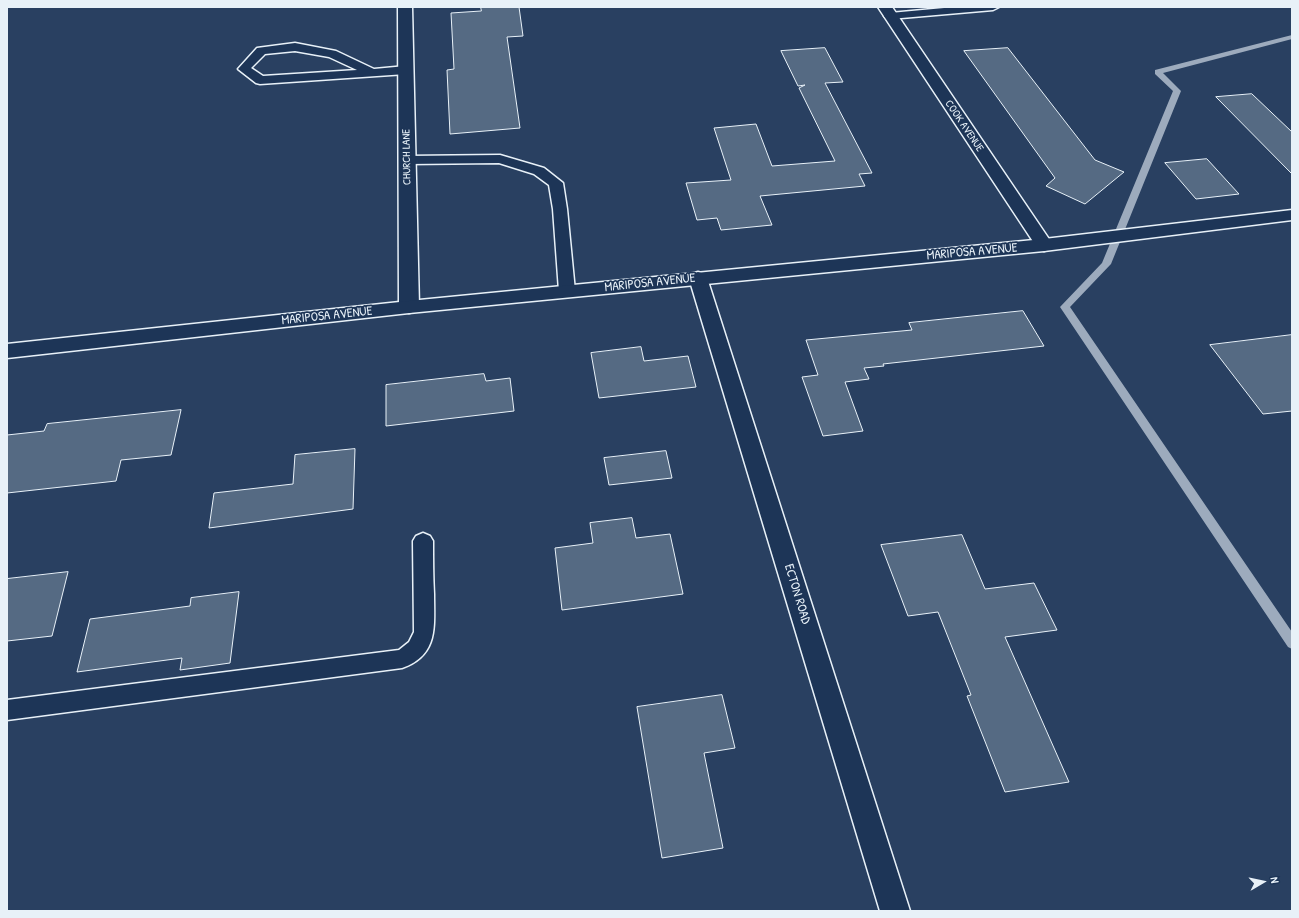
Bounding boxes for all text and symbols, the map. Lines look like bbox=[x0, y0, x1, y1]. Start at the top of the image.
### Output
street label: COOK AVENUE bbox=[942, 98, 986, 154]
street label: CHURCH LANE bbox=[400, 129, 414, 185]
street label: MARIPOSA AVENUE bbox=[926, 240, 1018, 264]
street label: MARIPOSA AVENUE bbox=[604, 270, 696, 296]
street label: MARIPOSA AVENUE bbox=[281, 303, 373, 329]
street label: ECTON ROAD bbox=[781, 562, 813, 626]
north arrow bbox=[1243, 862, 1283, 902]
text: N bbox=[1267, 876, 1282, 884]

